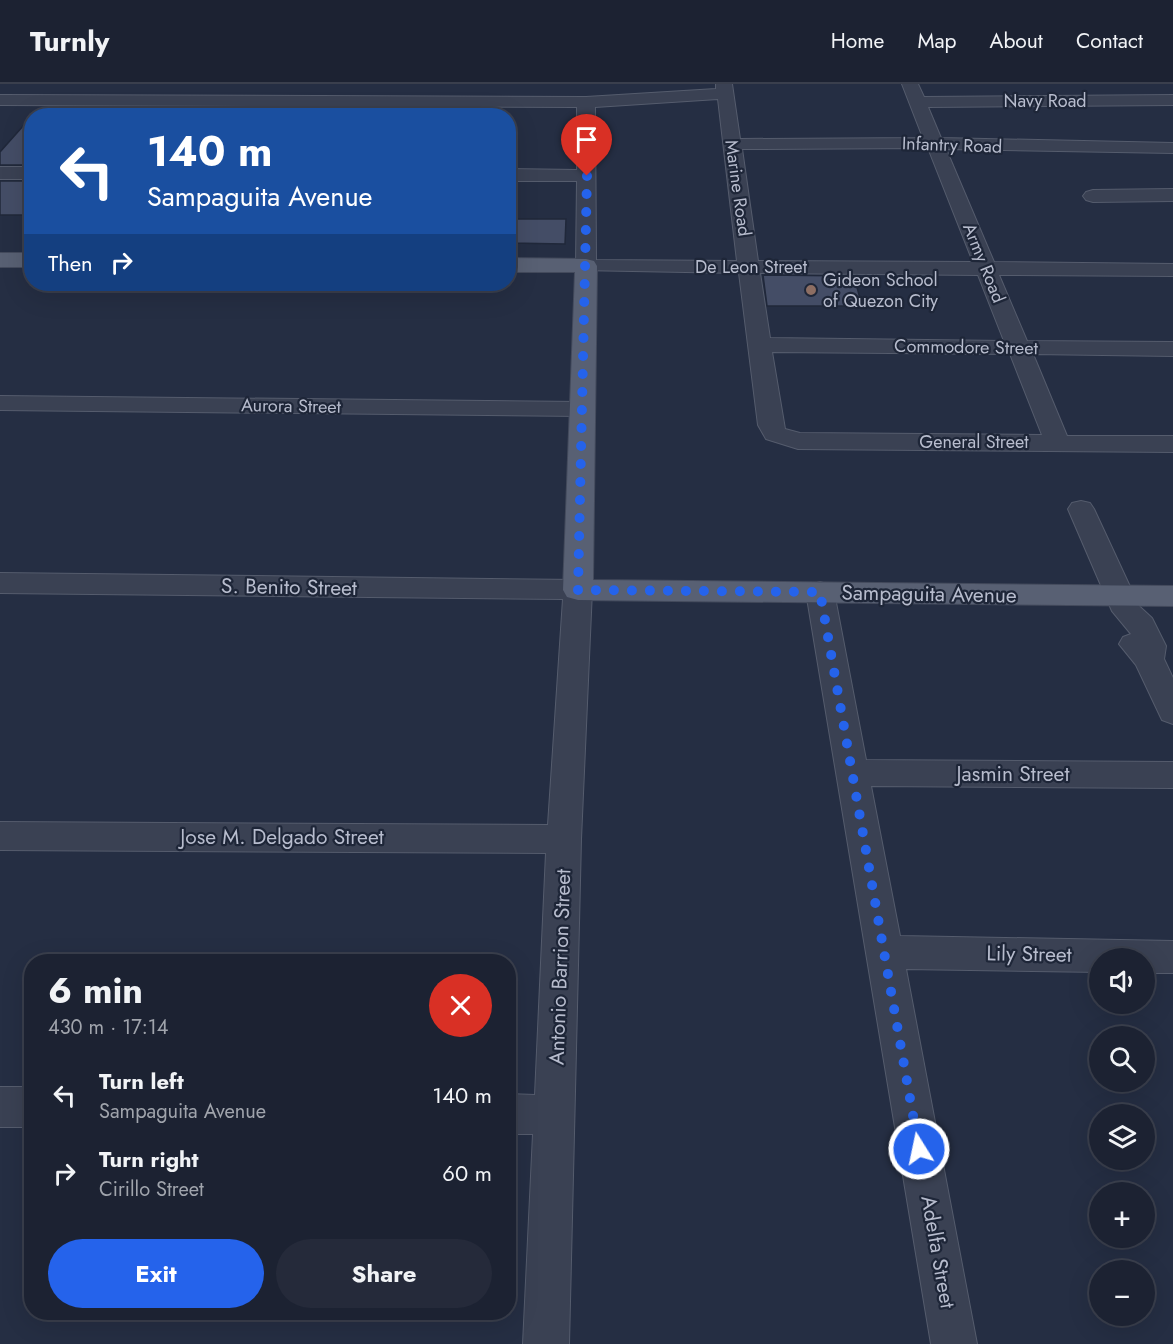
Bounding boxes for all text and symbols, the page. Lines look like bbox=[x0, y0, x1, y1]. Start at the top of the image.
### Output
text: Turnly bbox=[30, 21, 109, 62]
text: Home bbox=[831, 26, 884, 56]
text: Map bbox=[917, 26, 957, 56]
text: About bbox=[990, 26, 1043, 56]
text: Contact bbox=[1076, 26, 1143, 56]
street label: Navy Road bbox=[1003, 88, 1087, 114]
pin bbox=[561, 114, 612, 176]
text: 140 m bbox=[147, 121, 273, 182]
icon: arrive bbox=[570, 123, 603, 156]
street label: Infantry Road bbox=[901, 130, 1003, 160]
icon: left bbox=[48, 132, 126, 210]
street label: Marine Road bbox=[718, 138, 758, 238]
text: Sampaguita Avenue bbox=[147, 177, 372, 216]
street label: Army Road bbox=[956, 219, 1012, 307]
icon: right bbox=[105, 246, 138, 279]
text: Then bbox=[48, 247, 93, 279]
street label: De Leon Street bbox=[695, 254, 808, 280]
place label: Gideon School of Quezon City bbox=[823, 267, 938, 314]
marker: Gideon School of Quezon City bbox=[804, 283, 818, 297]
street label: Commodore Street bbox=[894, 333, 1039, 361]
street label: Aurora Street bbox=[241, 392, 342, 420]
street label: General Street bbox=[919, 429, 1029, 455]
street label: S. Benito Street bbox=[221, 571, 357, 603]
street label: Sampaguita Avenue bbox=[841, 577, 1017, 611]
street label: Jasmin Street bbox=[954, 759, 1069, 789]
street label: Jose M. Delgado Street bbox=[177, 822, 384, 852]
street label: Antonio Barrion Street bbox=[542, 868, 578, 1066]
street label: Lily Street bbox=[986, 938, 1072, 970]
map controls bbox=[1089, 948, 1155, 1326]
button: sound bbox=[1089, 948, 1155, 1014]
text: 6 min bbox=[48, 964, 143, 1016]
button: close bbox=[429, 974, 492, 1037]
text: 430 m · 17:14 bbox=[48, 1013, 168, 1042]
button: search bbox=[1089, 1026, 1155, 1092]
text: Turn left bbox=[99, 1065, 184, 1097]
icon: left bbox=[48, 1079, 81, 1112]
text: 140 m bbox=[432, 1079, 492, 1111]
text: Sampaguita Avenue bbox=[99, 1097, 266, 1126]
button: layers bbox=[1089, 1104, 1155, 1170]
position arrow bbox=[887, 1117, 951, 1181]
text: Turn right bbox=[99, 1143, 199, 1175]
icon: right bbox=[48, 1157, 81, 1190]
text: 60 m bbox=[442, 1157, 492, 1189]
text: Cirillo Street bbox=[99, 1175, 204, 1204]
button: + bbox=[1089, 1182, 1155, 1248]
street label: Adelfa Street bbox=[913, 1193, 963, 1311]
button: Exit bbox=[48, 1239, 264, 1308]
button: Share bbox=[276, 1239, 492, 1308]
button: − bbox=[1089, 1260, 1155, 1326]

